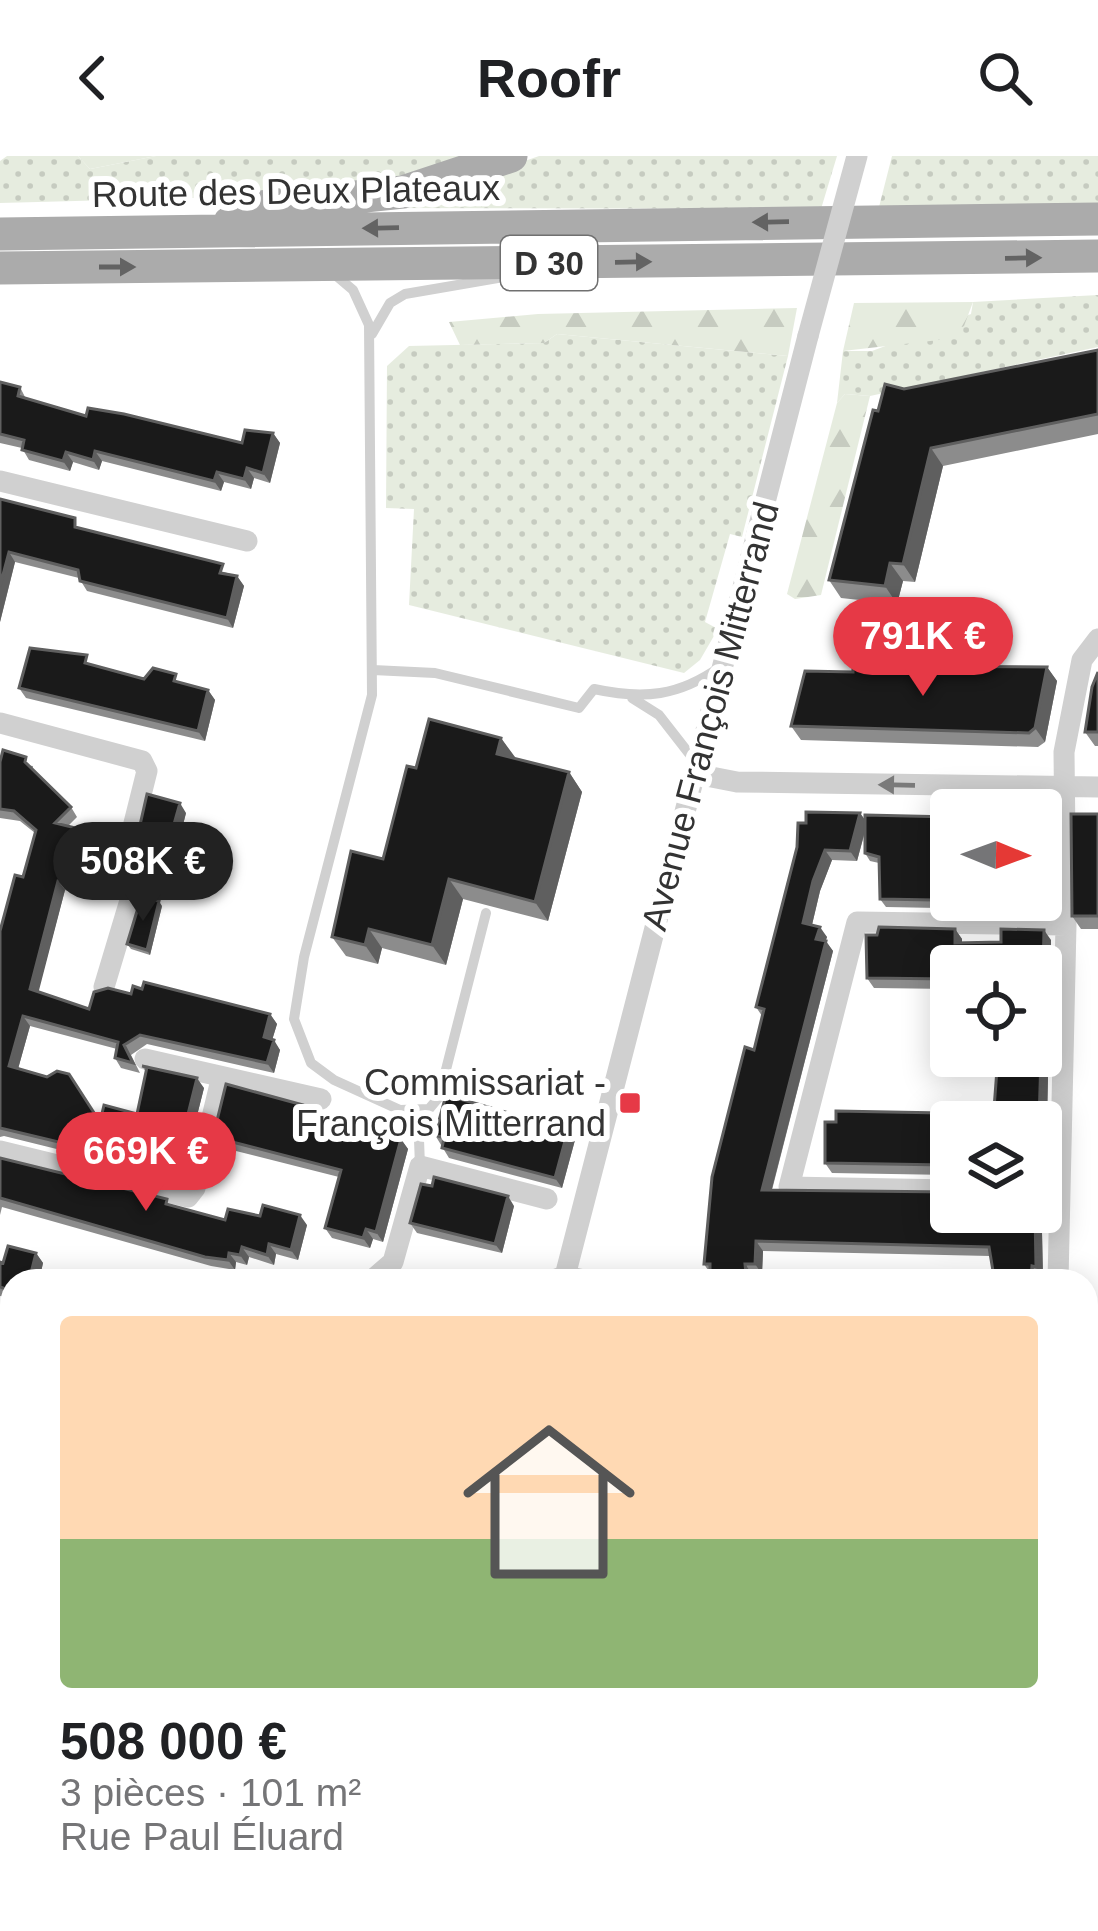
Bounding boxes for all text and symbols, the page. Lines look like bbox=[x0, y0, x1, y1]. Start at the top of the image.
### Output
icon: back bbox=[60, 45, 126, 111]
icon: search bbox=[972, 45, 1038, 111]
text: Roofr bbox=[477, 48, 621, 108]
street label: Route des Deux Plateaux bbox=[92, 167, 500, 215]
one-way arrow bbox=[751, 213, 789, 232]
one-way arrow bbox=[361, 219, 399, 238]
road number: D 30 bbox=[501, 236, 597, 290]
one-way arrow bbox=[1005, 248, 1043, 268]
one-way arrow bbox=[615, 253, 653, 272]
one-way arrow bbox=[99, 257, 137, 277]
street label: Avenue François Mitterrand bbox=[633, 497, 787, 935]
pin: 791K € bbox=[825, 597, 1021, 699]
text: 791K € bbox=[860, 614, 986, 657]
one-way arrow bbox=[877, 775, 915, 794]
north arrow bbox=[930, 789, 1062, 921]
map controls bbox=[930, 789, 1062, 1233]
pin: 508K € bbox=[45, 822, 241, 924]
text: 508K € bbox=[80, 839, 206, 882]
button: locate bbox=[930, 945, 1062, 1077]
place label: Commissariat - François Mitterrand bbox=[296, 1062, 606, 1144]
marker: Commissariat - François Mitterrand bbox=[617, 1090, 643, 1116]
button: layers bbox=[930, 1101, 1062, 1233]
pin: 669K € bbox=[48, 1112, 244, 1214]
text: 669K € bbox=[83, 1129, 209, 1172]
icon: home bbox=[441, 1394, 657, 1610]
text: 508 000 € bbox=[60, 1713, 287, 1770]
text: 3 pièces · 101 m² bbox=[60, 1771, 361, 1814]
text: Rue Paul Éluard bbox=[60, 1815, 344, 1858]

